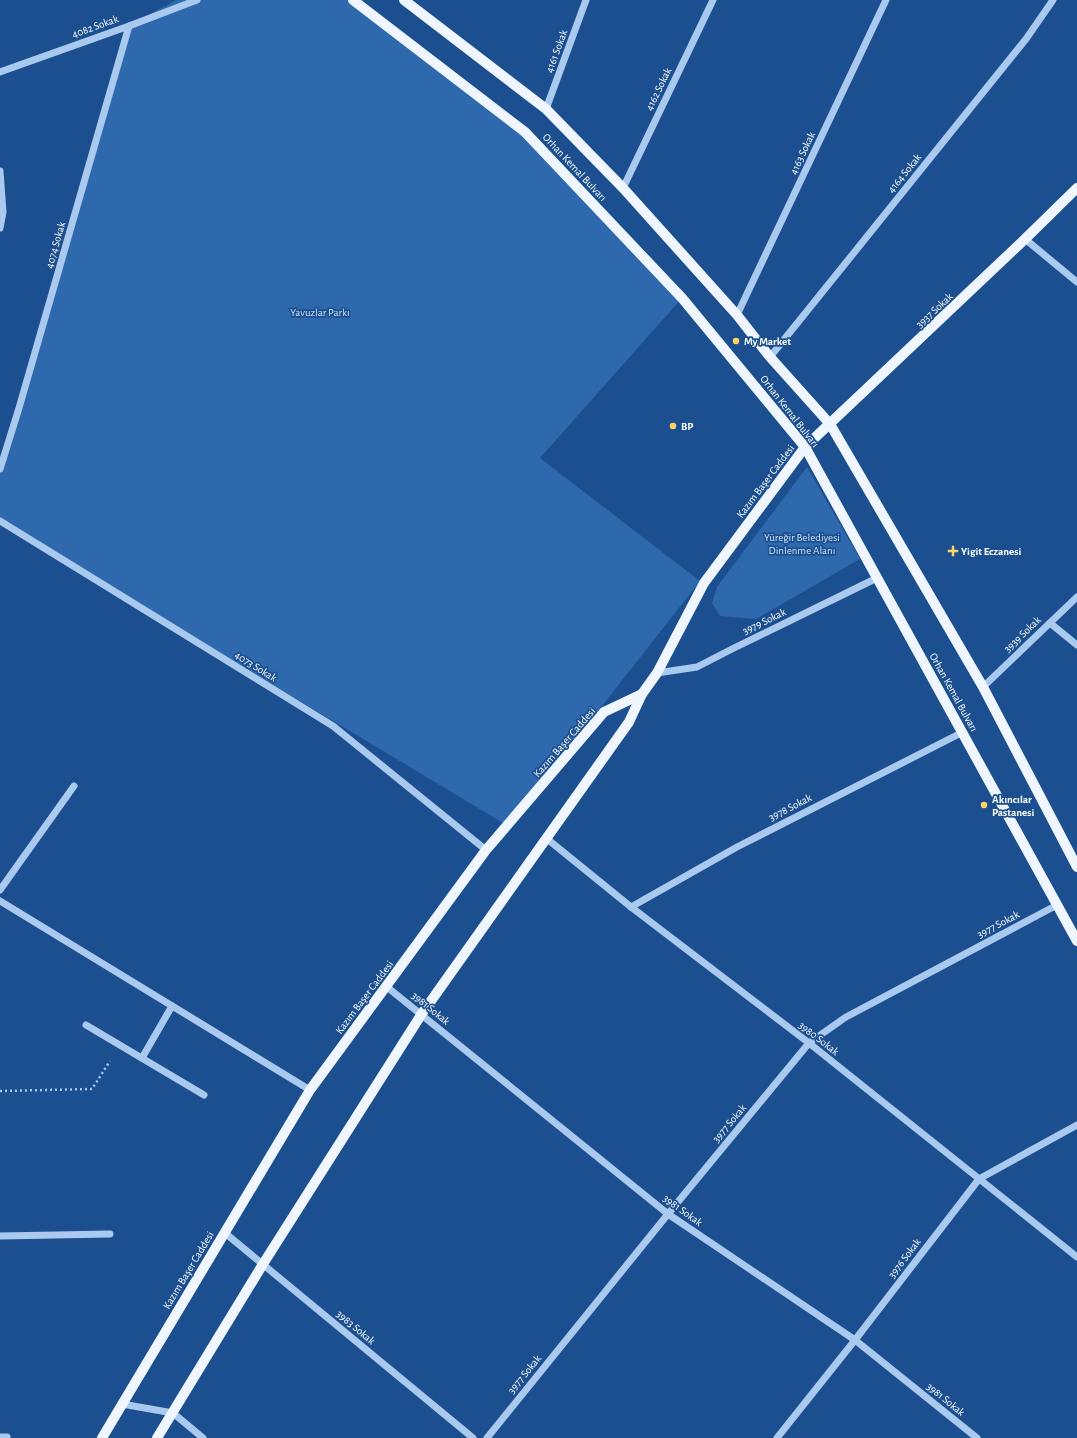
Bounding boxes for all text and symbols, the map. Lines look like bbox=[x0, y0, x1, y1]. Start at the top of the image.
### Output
street label: 4082 Sokak bbox=[71, 13, 120, 40]
street label: 4161 Sokak bbox=[544, 28, 569, 74]
street label: 4162 Sokak bbox=[643, 66, 674, 112]
street label: 4163 Sokak bbox=[788, 130, 817, 176]
street label: Orhan Kemal Bulvarı bbox=[541, 131, 609, 203]
street label: 4164 Sokak bbox=[885, 152, 923, 195]
street label: 4074 Sokak bbox=[44, 221, 67, 270]
street label: 3937 Sokak bbox=[914, 291, 955, 330]
park label: Yavuzlar Parkı bbox=[290, 307, 350, 318]
marker: My Market bbox=[731, 336, 741, 346]
place label: My Market bbox=[744, 336, 791, 347]
street label: Orhan Kemal Bulvarı bbox=[758, 373, 821, 449]
marker: BP bbox=[668, 421, 678, 431]
place label: BP bbox=[681, 421, 693, 432]
street label: Kazım Başer Caddesi bbox=[734, 443, 796, 520]
park label: Yüreğir Belediyesi Dinlenme Alanı bbox=[764, 532, 840, 556]
marker: Yigit Eczanesi bbox=[948, 546, 958, 556]
place label: Yigit Eczanesi bbox=[961, 546, 1021, 557]
street label: 3979 Sokak bbox=[741, 606, 788, 637]
street label: 3939 Sokak bbox=[1002, 614, 1043, 654]
street label: 4073 Sokak bbox=[233, 649, 279, 684]
street label: Orhan Kemal Bulvarı bbox=[927, 651, 980, 733]
street label: Kazım Başer Caddesi bbox=[531, 705, 597, 779]
street label: 3978 Sokak bbox=[767, 792, 813, 823]
place label: Akıncılar Pastanesi bbox=[992, 794, 1035, 818]
marker: Akıncılar Pastanesi bbox=[979, 800, 989, 810]
street label: 3977 Sokak bbox=[975, 909, 1021, 940]
street label: Kazım Başer Caddesi bbox=[333, 959, 395, 1036]
street label: 3981 Sokak bbox=[409, 990, 452, 1027]
street label: 3980 Sokak bbox=[796, 1019, 841, 1057]
street label: 3977 Sokak bbox=[710, 1102, 748, 1144]
street label: 3981 Sokak bbox=[661, 1192, 704, 1228]
street label: Kazım Başer Caddesi bbox=[161, 1230, 216, 1311]
street label: 3976 Sokak bbox=[886, 1236, 923, 1280]
street label: 3983 Sokak bbox=[334, 1308, 377, 1347]
street label: 3977 Sokak bbox=[506, 1353, 543, 1396]
street label: 3981 Sokak bbox=[924, 1381, 967, 1418]

